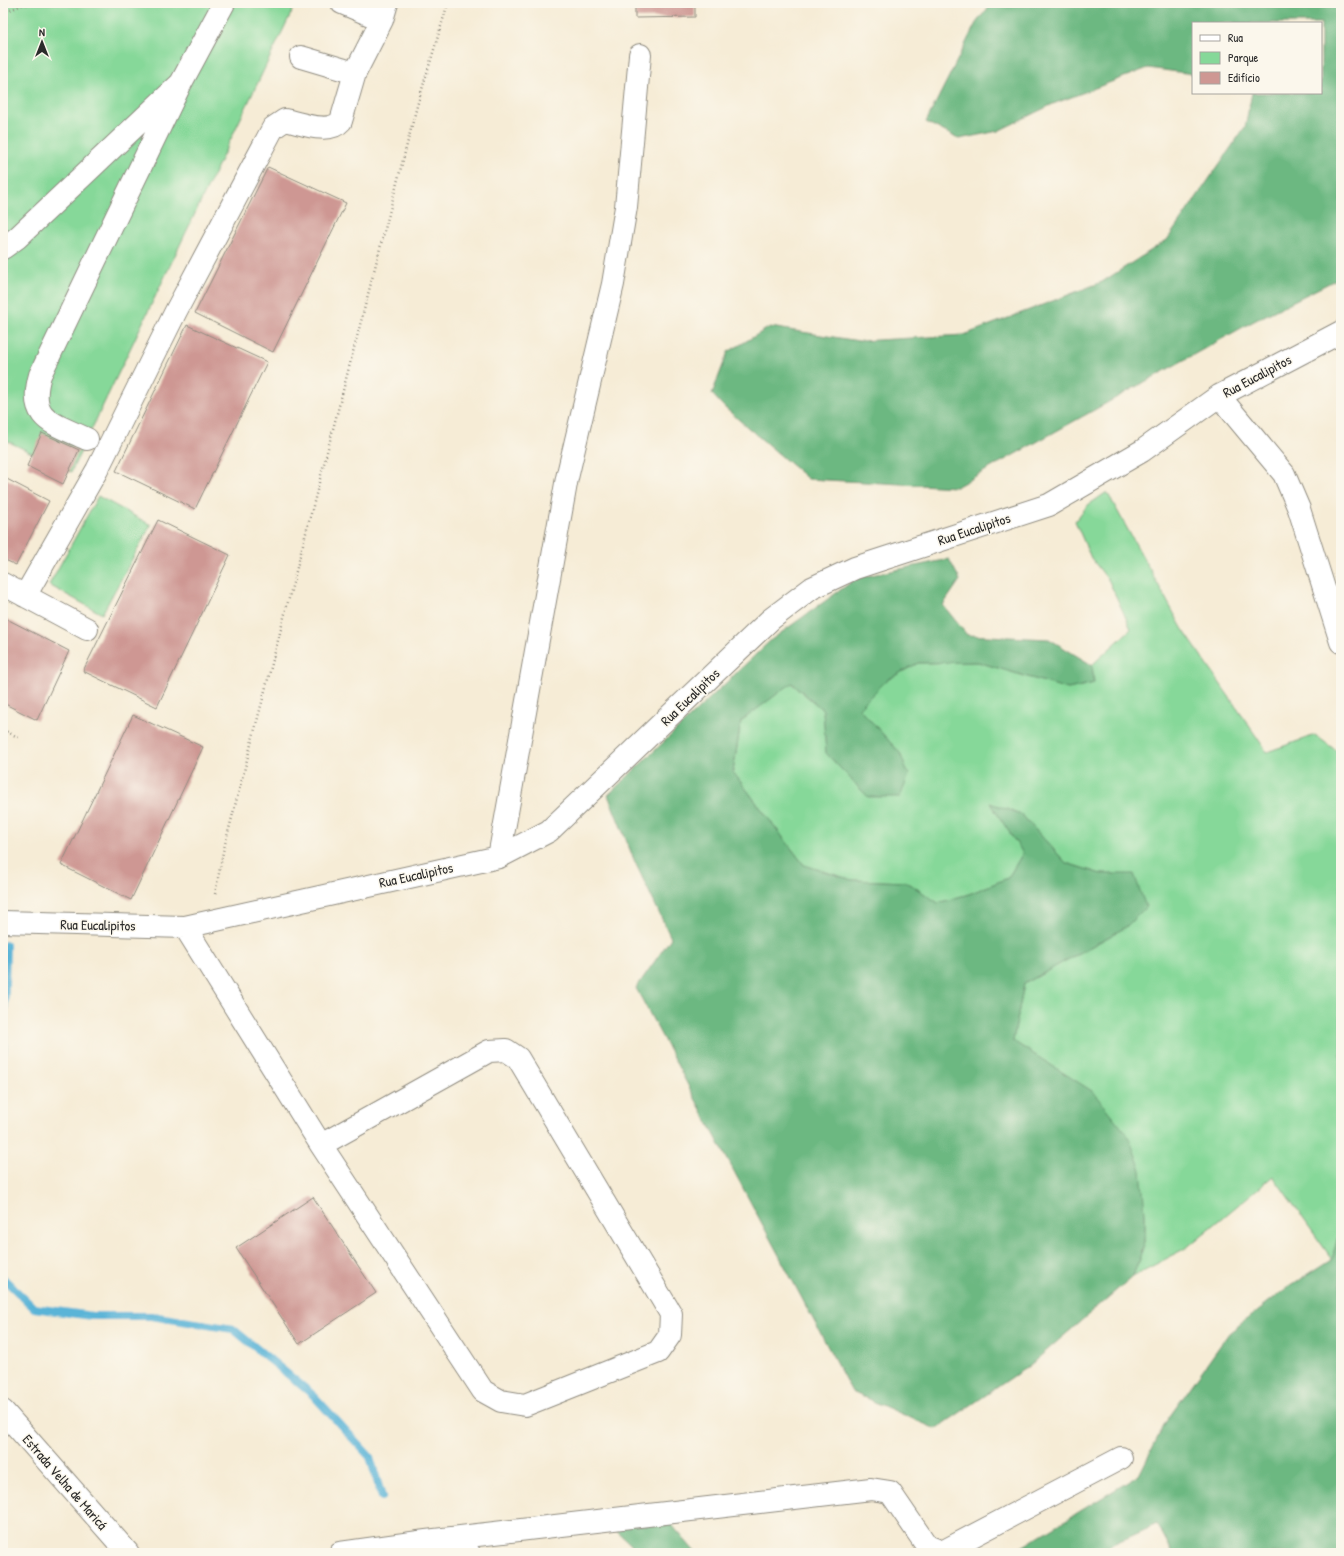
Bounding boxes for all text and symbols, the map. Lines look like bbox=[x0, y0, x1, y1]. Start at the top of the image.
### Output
north arrow bbox=[22, 22, 62, 62]
legend bbox=[1192, 22, 1322, 94]
text: N bbox=[39, 25, 45, 39]
text: Rua bbox=[1228, 29, 1243, 46]
text: Parque bbox=[1228, 49, 1258, 66]
text: Edifício bbox=[1228, 69, 1260, 86]
street label: Rua Eucalipitos bbox=[1219, 350, 1295, 402]
street label: Rua Eucalipitos bbox=[935, 508, 1013, 550]
street label: Rua Eucalipitos bbox=[656, 664, 724, 730]
street label: Rua Eucalipitos bbox=[377, 857, 455, 893]
street label: Rua Eucalipitos bbox=[60, 914, 136, 936]
street label: Estrada Velha de Maricá bbox=[19, 1430, 112, 1534]

